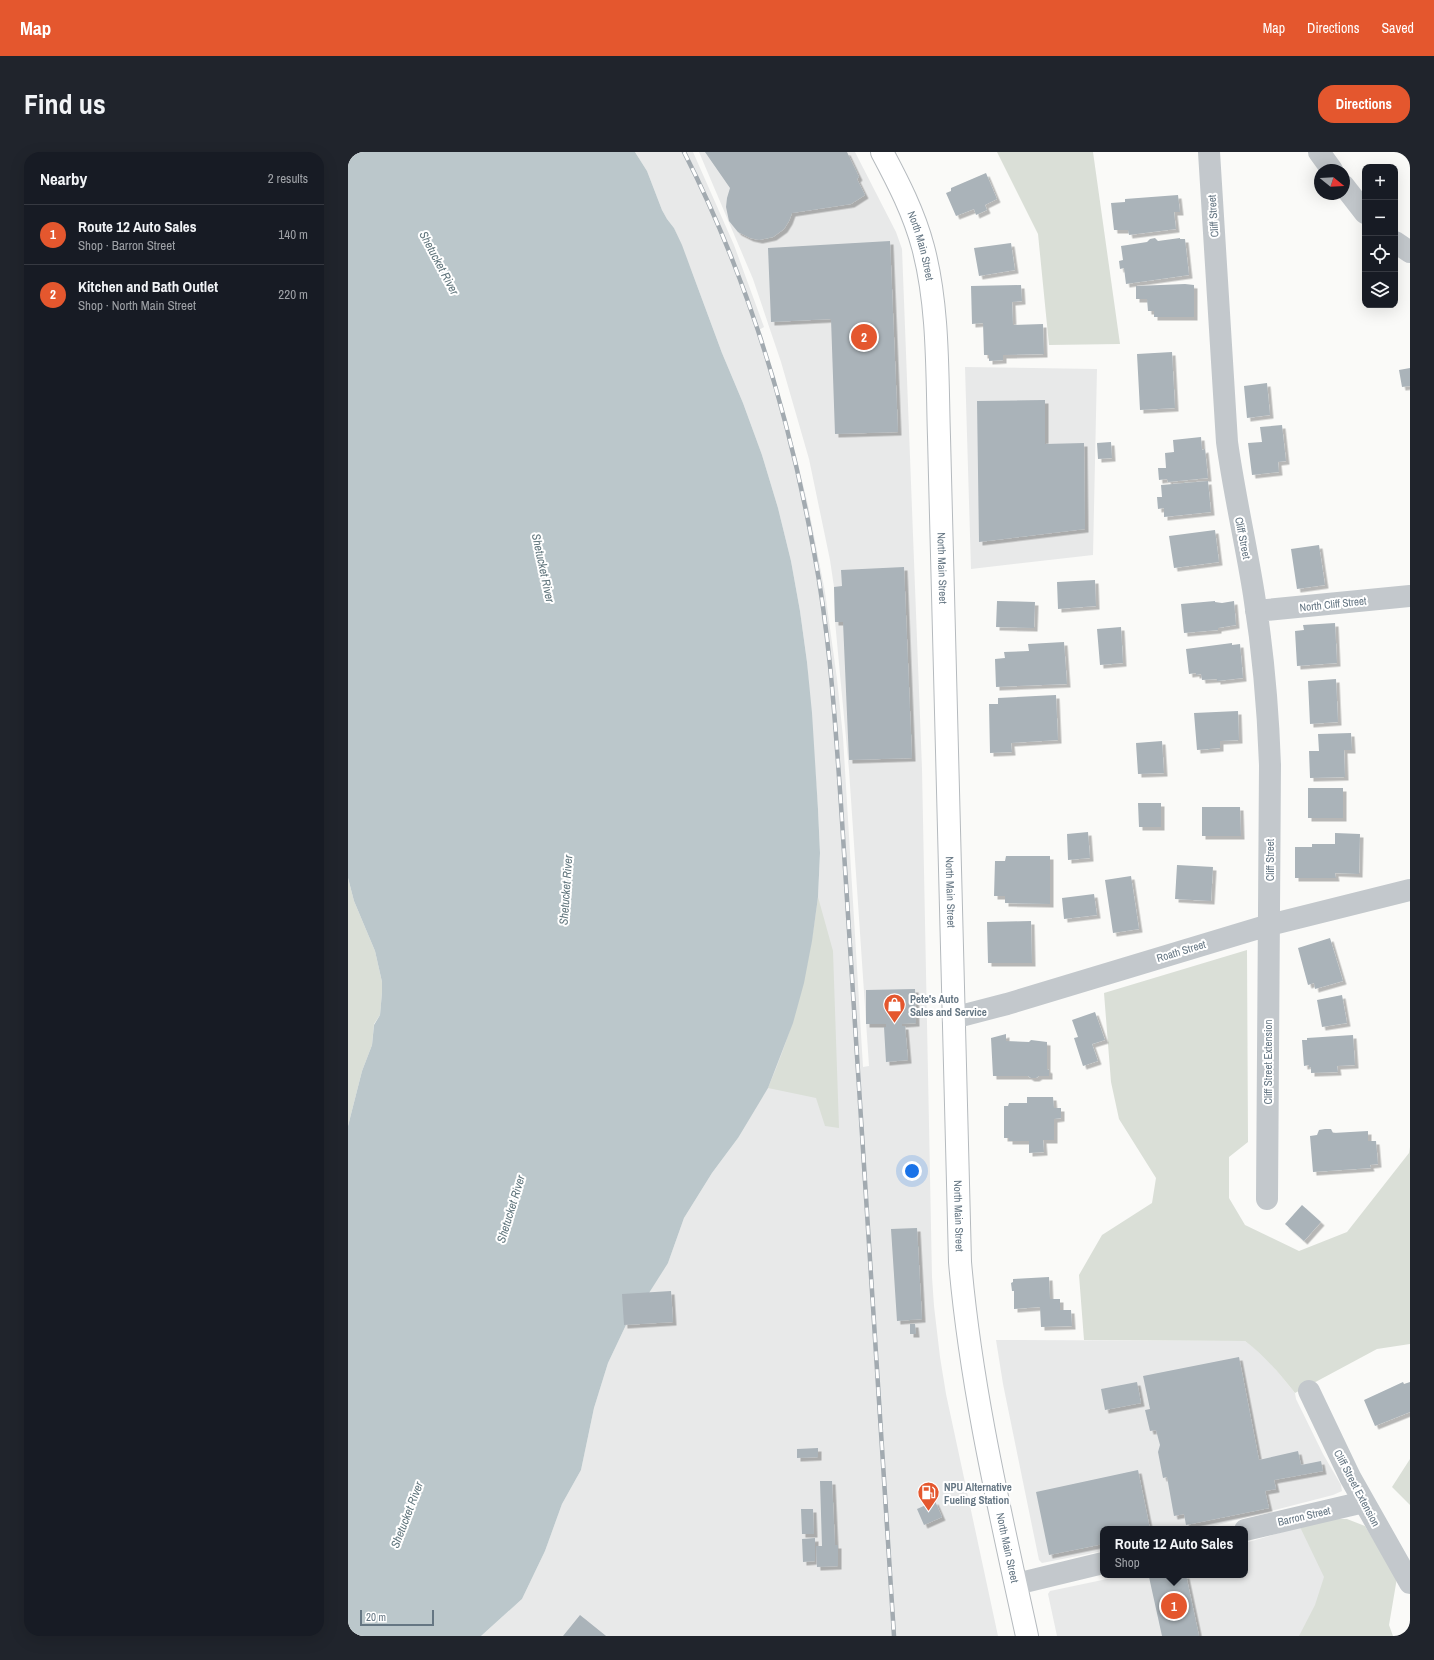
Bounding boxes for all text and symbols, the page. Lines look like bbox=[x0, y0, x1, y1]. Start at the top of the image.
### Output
text: Map bbox=[20, 15, 51, 41]
text: Map bbox=[1263, 19, 1285, 37]
text: Directions bbox=[1307, 19, 1359, 37]
text: Saved bbox=[1381, 19, 1414, 37]
text: Find us bbox=[24, 85, 106, 123]
button: Directions bbox=[1318, 85, 1410, 123]
north arrow bbox=[1314, 164, 1350, 200]
map controls bbox=[1362, 164, 1398, 308]
button: + bbox=[1362, 164, 1398, 200]
text: Nearby bbox=[40, 167, 87, 190]
text: 2 results bbox=[268, 170, 308, 187]
street label: Cliff Street bbox=[1205, 194, 1221, 238]
button: − bbox=[1362, 200, 1398, 236]
street label: North Main Street bbox=[904, 209, 937, 282]
text: Route 12 Auto Sales bbox=[78, 216, 197, 237]
text: 1 bbox=[50, 226, 56, 243]
text: 140 m bbox=[278, 226, 308, 243]
water label: Shetucket River bbox=[416, 228, 463, 298]
button: locate bbox=[1362, 236, 1398, 272]
text: Shop · Barron Street bbox=[78, 237, 175, 254]
button: layers bbox=[1362, 272, 1398, 308]
text: Kitchen and Bath Outlet bbox=[78, 276, 218, 297]
text: 2 bbox=[50, 286, 56, 303]
text: 220 m bbox=[278, 286, 308, 303]
text: Shop · North Main Street bbox=[78, 297, 196, 314]
pin: 2 bbox=[851, 322, 877, 352]
street label: Cliff Street bbox=[1232, 516, 1254, 561]
water label: Shetucket River bbox=[528, 532, 558, 605]
street label: North Main Street bbox=[934, 532, 950, 604]
street label: North Cliff Street bbox=[1299, 593, 1368, 614]
street label: Cliff Street bbox=[1263, 838, 1277, 881]
water label: Shetucket River bbox=[556, 854, 576, 925]
street label: North Main Street bbox=[943, 856, 959, 928]
street label: Roath Street bbox=[1155, 937, 1208, 965]
shop icon: Pete's Auto Sales and Service bbox=[881, 992, 907, 1025]
place label: Pete's Auto Sales and Service bbox=[910, 992, 987, 1019]
street label: Cliff Street Extension bbox=[1261, 1019, 1275, 1105]
your location bbox=[902, 1161, 922, 1181]
water label: Shetucket River bbox=[493, 1172, 529, 1245]
street label: North Main Street bbox=[951, 1180, 967, 1252]
street label: Cliff Street Extension bbox=[1331, 1447, 1383, 1529]
water label: Shetucket River bbox=[387, 1479, 427, 1551]
fuel station icon: NPU Alternative Fueling Station bbox=[916, 1480, 942, 1513]
place label: NPU Alternative Fueling Station bbox=[944, 1480, 1012, 1507]
street label: Barron Street bbox=[1276, 1503, 1332, 1529]
street label: North Main Street bbox=[993, 1511, 1022, 1585]
popup bbox=[1100, 1526, 1248, 1578]
text: Route 12 Auto Sales bbox=[1115, 1533, 1233, 1554]
text: Shop bbox=[1115, 1554, 1140, 1571]
pin: 1 bbox=[1161, 1591, 1187, 1621]
scale bar bbox=[360, 1608, 434, 1627]
text: 20 m bbox=[366, 1610, 386, 1624]

